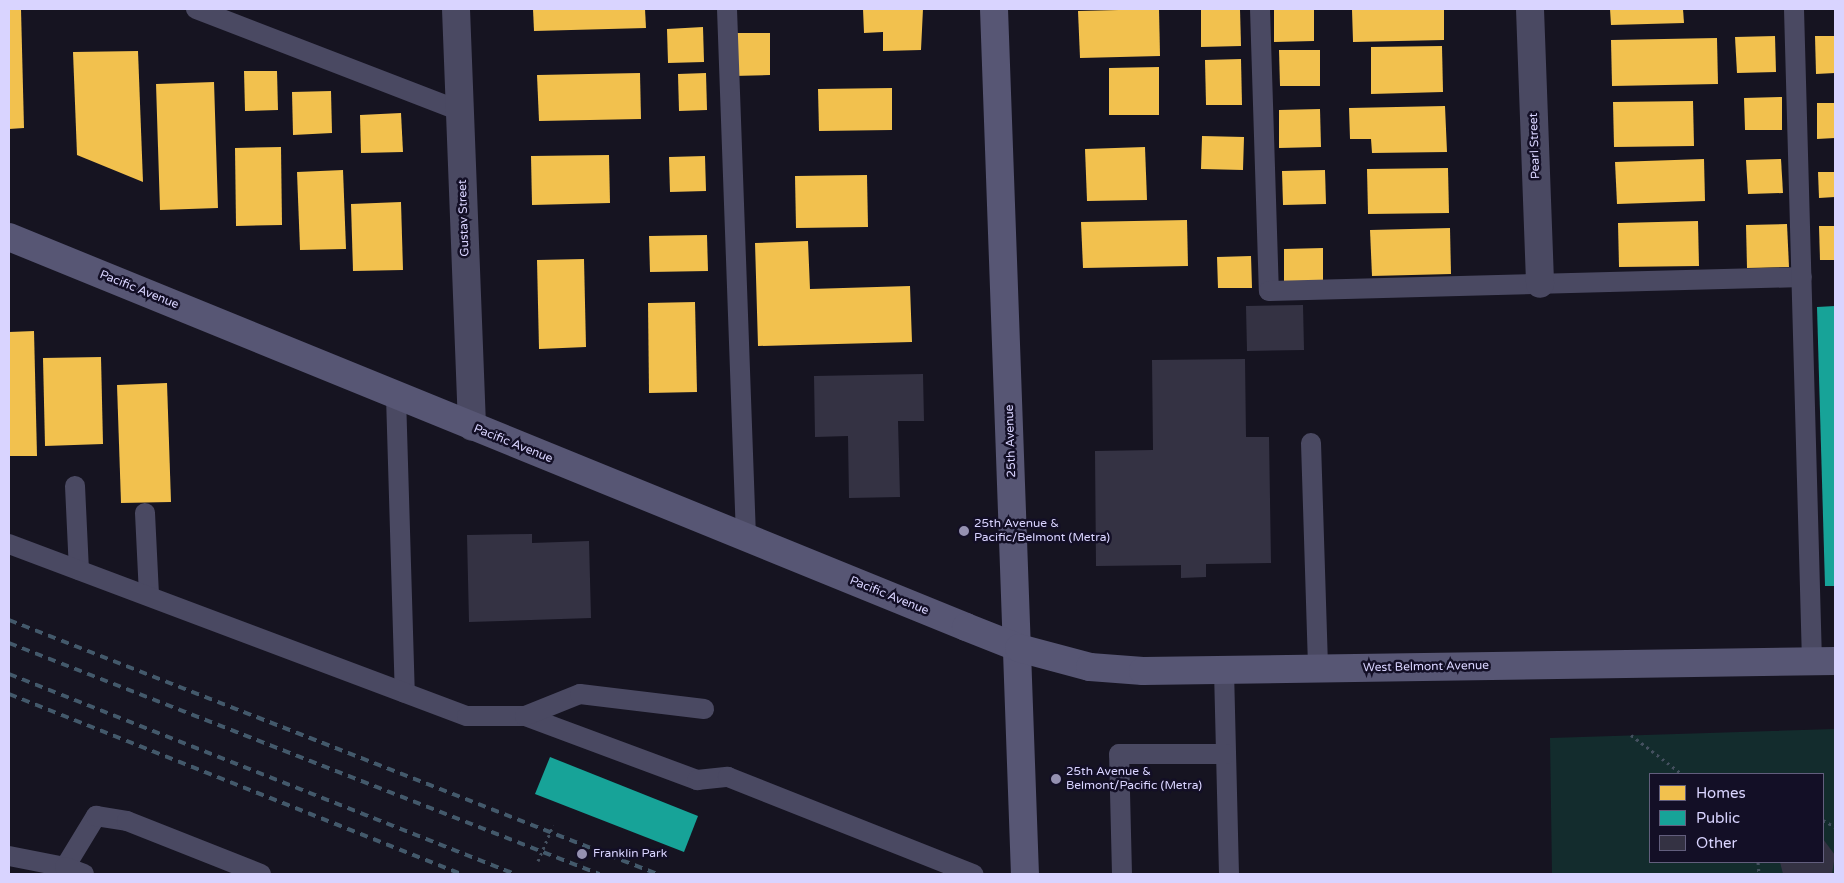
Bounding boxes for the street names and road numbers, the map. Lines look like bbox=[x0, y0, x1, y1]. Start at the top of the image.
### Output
street label: Pearl Street bbox=[1527, 113, 1543, 179]
street label: Gustav Street bbox=[455, 179, 473, 257]
street label: Pacific Avenue bbox=[97, 268, 181, 312]
street label: 25th Avenue bbox=[1003, 404, 1019, 478]
street label: Pacific Avenue bbox=[471, 422, 555, 466]
street label: Pacific Avenue bbox=[847, 574, 931, 618]
street label: West Belmont Avenue bbox=[1363, 659, 1489, 675]

